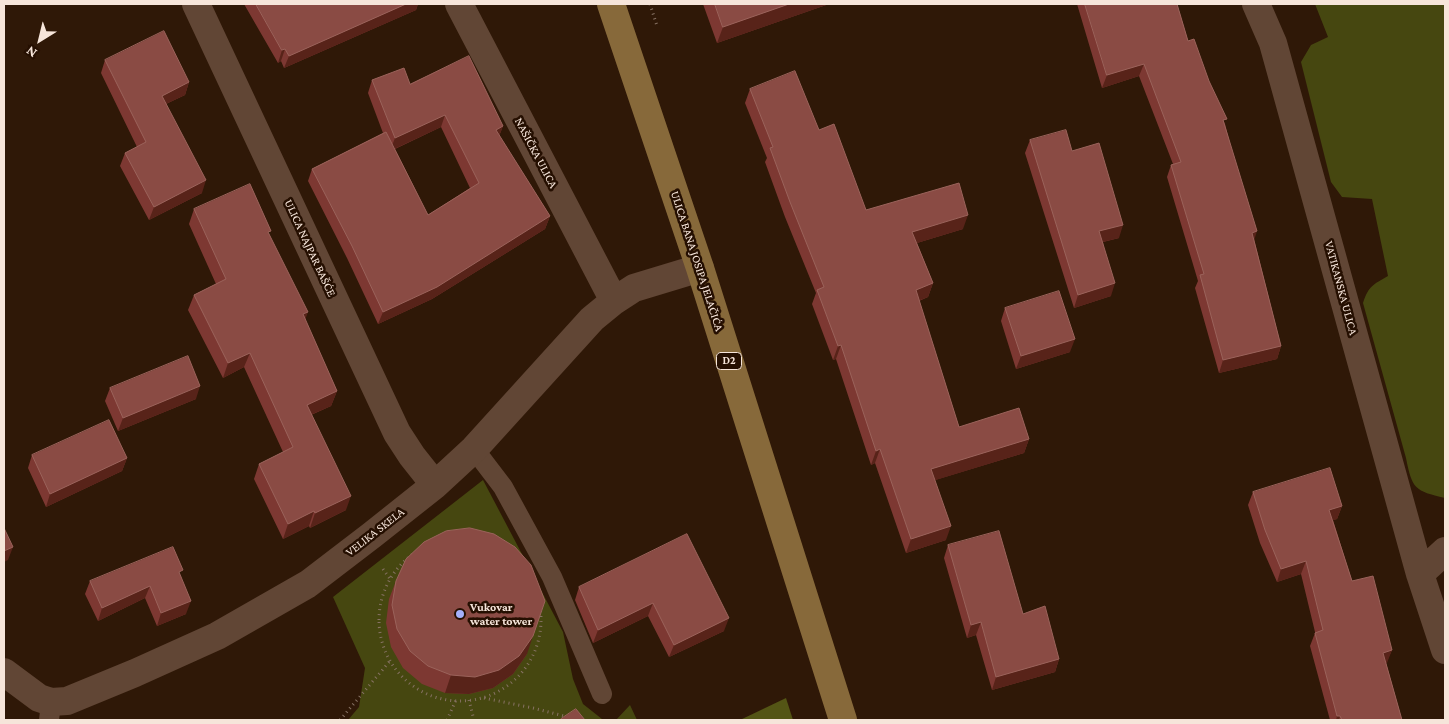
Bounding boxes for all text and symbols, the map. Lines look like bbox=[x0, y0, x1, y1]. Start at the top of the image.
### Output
north arrow bbox=[15, 15, 65, 65]
text: N bbox=[23, 43, 40, 61]
street label: NAŠIČKA ULICA bbox=[511, 115, 561, 191]
street label: ULICA BANA JOSIPA JELAČIĆA bbox=[667, 189, 727, 333]
street label: ULICA NAJPAR BAŠĆE bbox=[281, 197, 339, 299]
street label: VATIKANSKA ULICA bbox=[1322, 239, 1360, 337]
road number: D2 bbox=[716, 352, 742, 370]
street label: VELIKA SKELA bbox=[343, 505, 407, 559]
place label: Vukovar water tower bbox=[470, 600, 532, 628]
marker: Vukovar water tower bbox=[454, 608, 466, 620]

